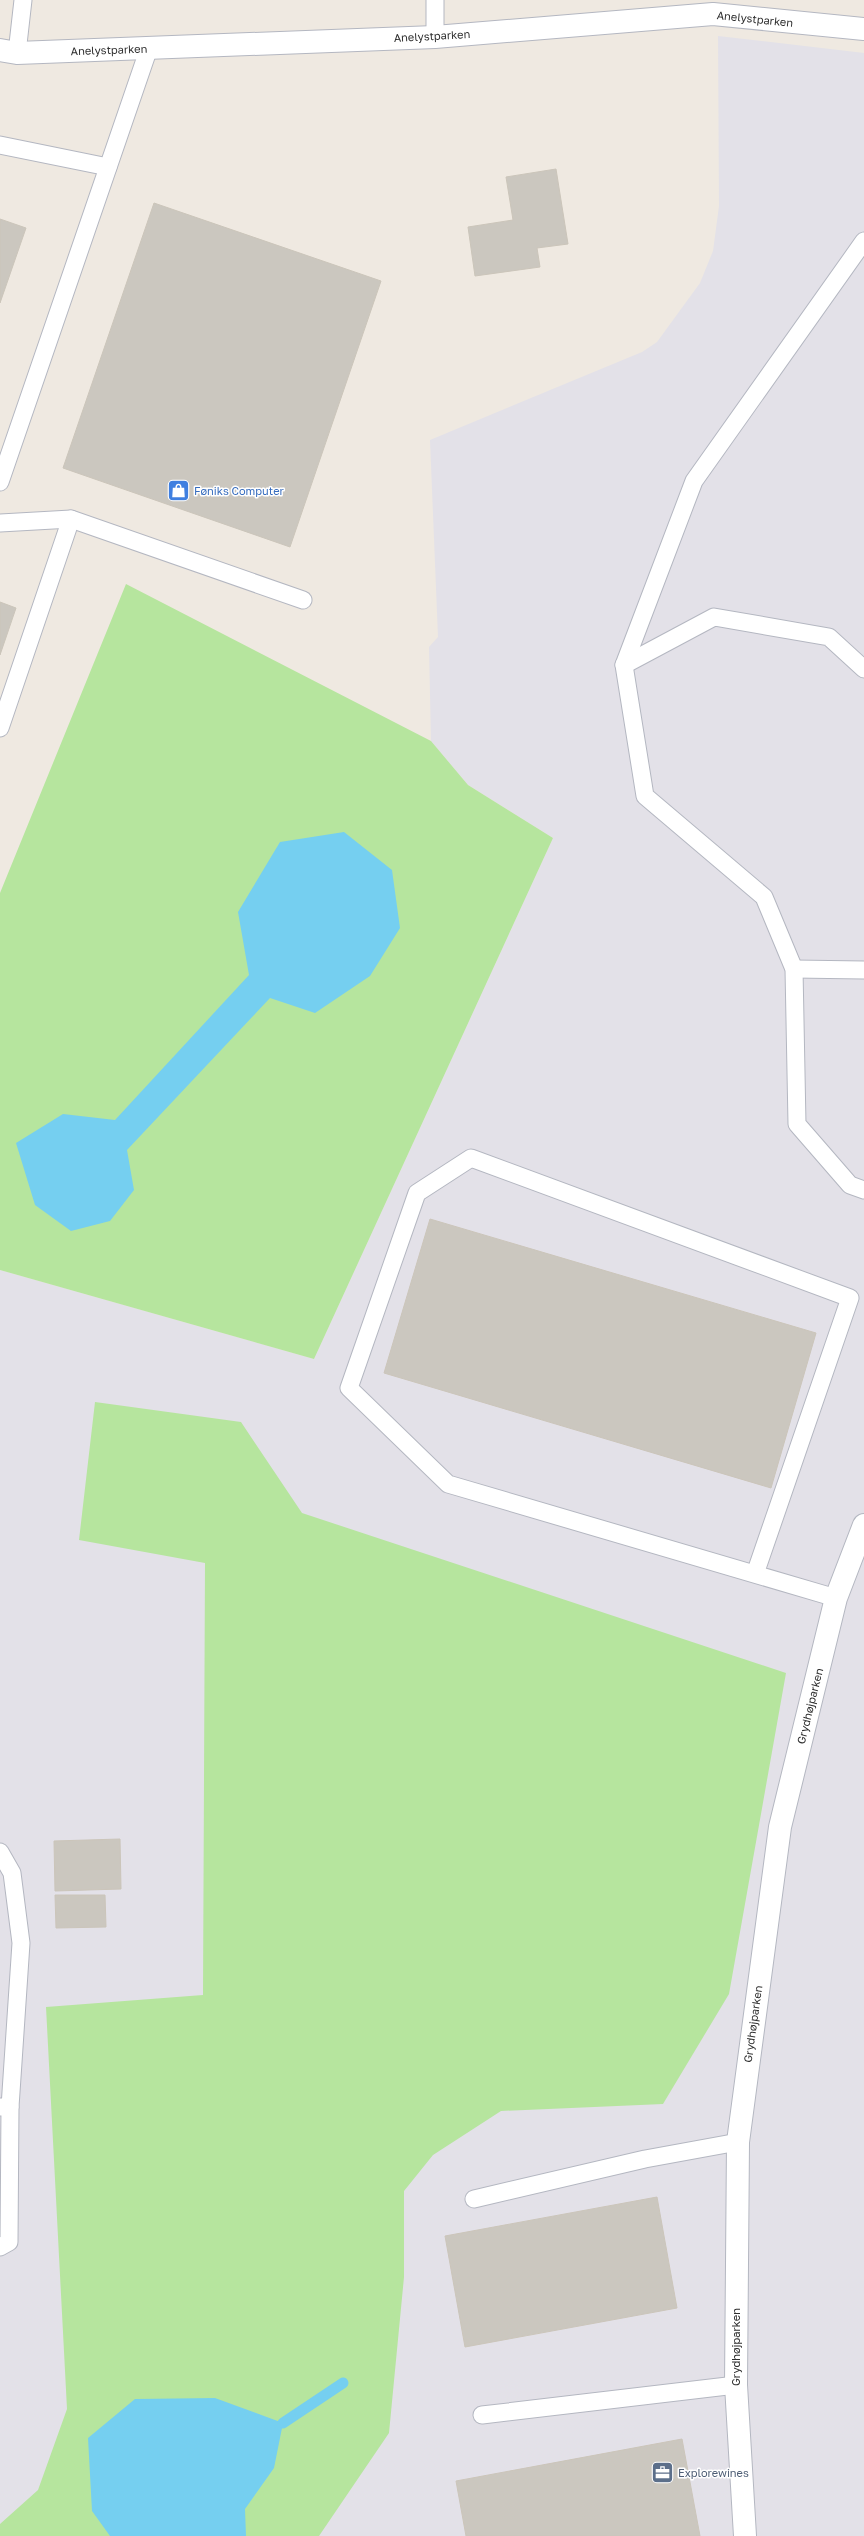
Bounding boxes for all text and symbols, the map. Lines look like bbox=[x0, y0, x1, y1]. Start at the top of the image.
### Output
street label: Anelystparken bbox=[716, 8, 794, 29]
street label: Anelystparken bbox=[393, 27, 471, 44]
street label: Anelystparken bbox=[70, 42, 147, 57]
shop icon: Føniks Computer bbox=[166, 478, 192, 504]
place label: Føniks Computer bbox=[194, 484, 285, 497]
street label: Grydhøjparken bbox=[794, 1667, 825, 1745]
street label: Grydhøjparken bbox=[741, 1984, 764, 2063]
street label: Grydhøjparken bbox=[729, 2308, 742, 2386]
office icon: Explorewines bbox=[650, 2460, 676, 2486]
place label: Explorewines bbox=[678, 2466, 749, 2479]

